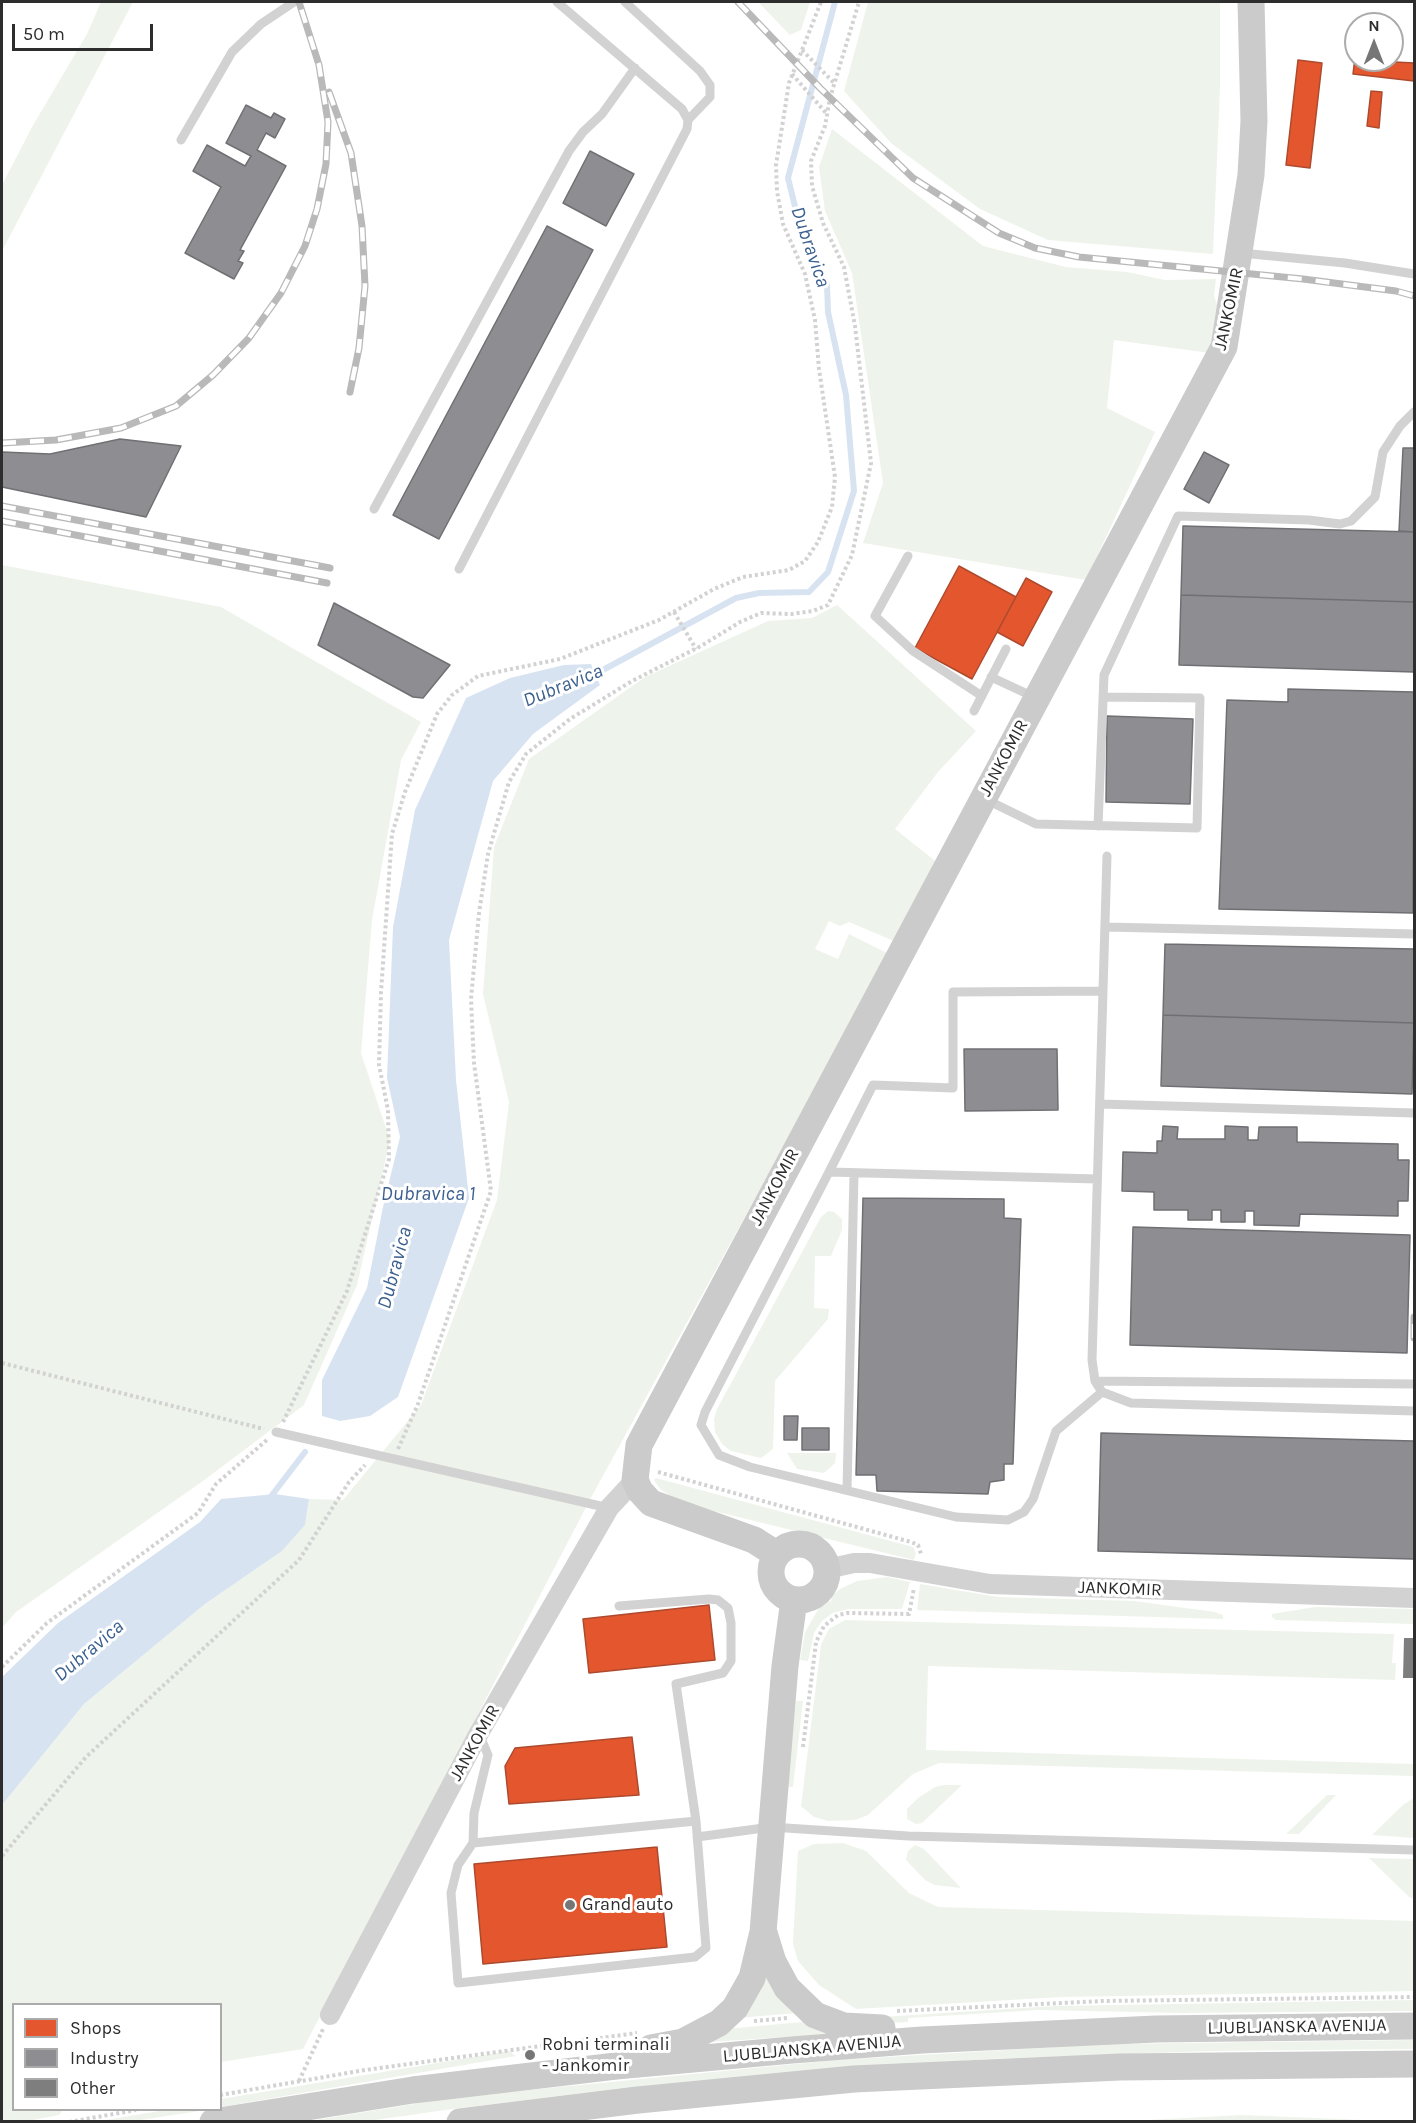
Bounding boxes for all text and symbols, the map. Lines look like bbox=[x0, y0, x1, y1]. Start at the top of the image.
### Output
scale bar bbox=[15, 12, 156, 50]
north arrow bbox=[1344, 12, 1404, 72]
text: N bbox=[1368, 16, 1380, 35]
text: 50 m bbox=[23, 23, 65, 45]
water label: Dubravica bbox=[785, 203, 835, 291]
street label: JANKOMIR bbox=[1210, 266, 1248, 352]
water label: Dubravica bbox=[520, 659, 606, 713]
street label: JANKOMIR bbox=[975, 716, 1033, 800]
street label: JANKOMIR bbox=[746, 1145, 804, 1229]
water label: Dubravica 1 bbox=[381, 1182, 475, 1206]
water label: Dubravica bbox=[373, 1224, 417, 1312]
street label: JANKOMIR bbox=[1078, 1577, 1162, 1601]
water label: Dubravica bbox=[49, 1615, 129, 1687]
street label: JANKOMIR bbox=[445, 1701, 505, 1785]
place label: Grand auto bbox=[582, 1894, 673, 1916]
marker: Grand auto bbox=[563, 1898, 577, 1912]
legend bbox=[12, 2003, 222, 2111]
street label: LJUBLJANSKA AVENIJA bbox=[1207, 2015, 1387, 2039]
text: Shops bbox=[70, 2017, 122, 2039]
street label: LJUBLJANSKA AVENIJA bbox=[722, 2030, 902, 2068]
place label: Robni terminali - Jankomir bbox=[542, 2034, 670, 2076]
text: Industry bbox=[70, 2047, 139, 2069]
marker: Robni terminali - Jankomir bbox=[523, 2048, 537, 2062]
text: Other bbox=[70, 2077, 115, 2099]

